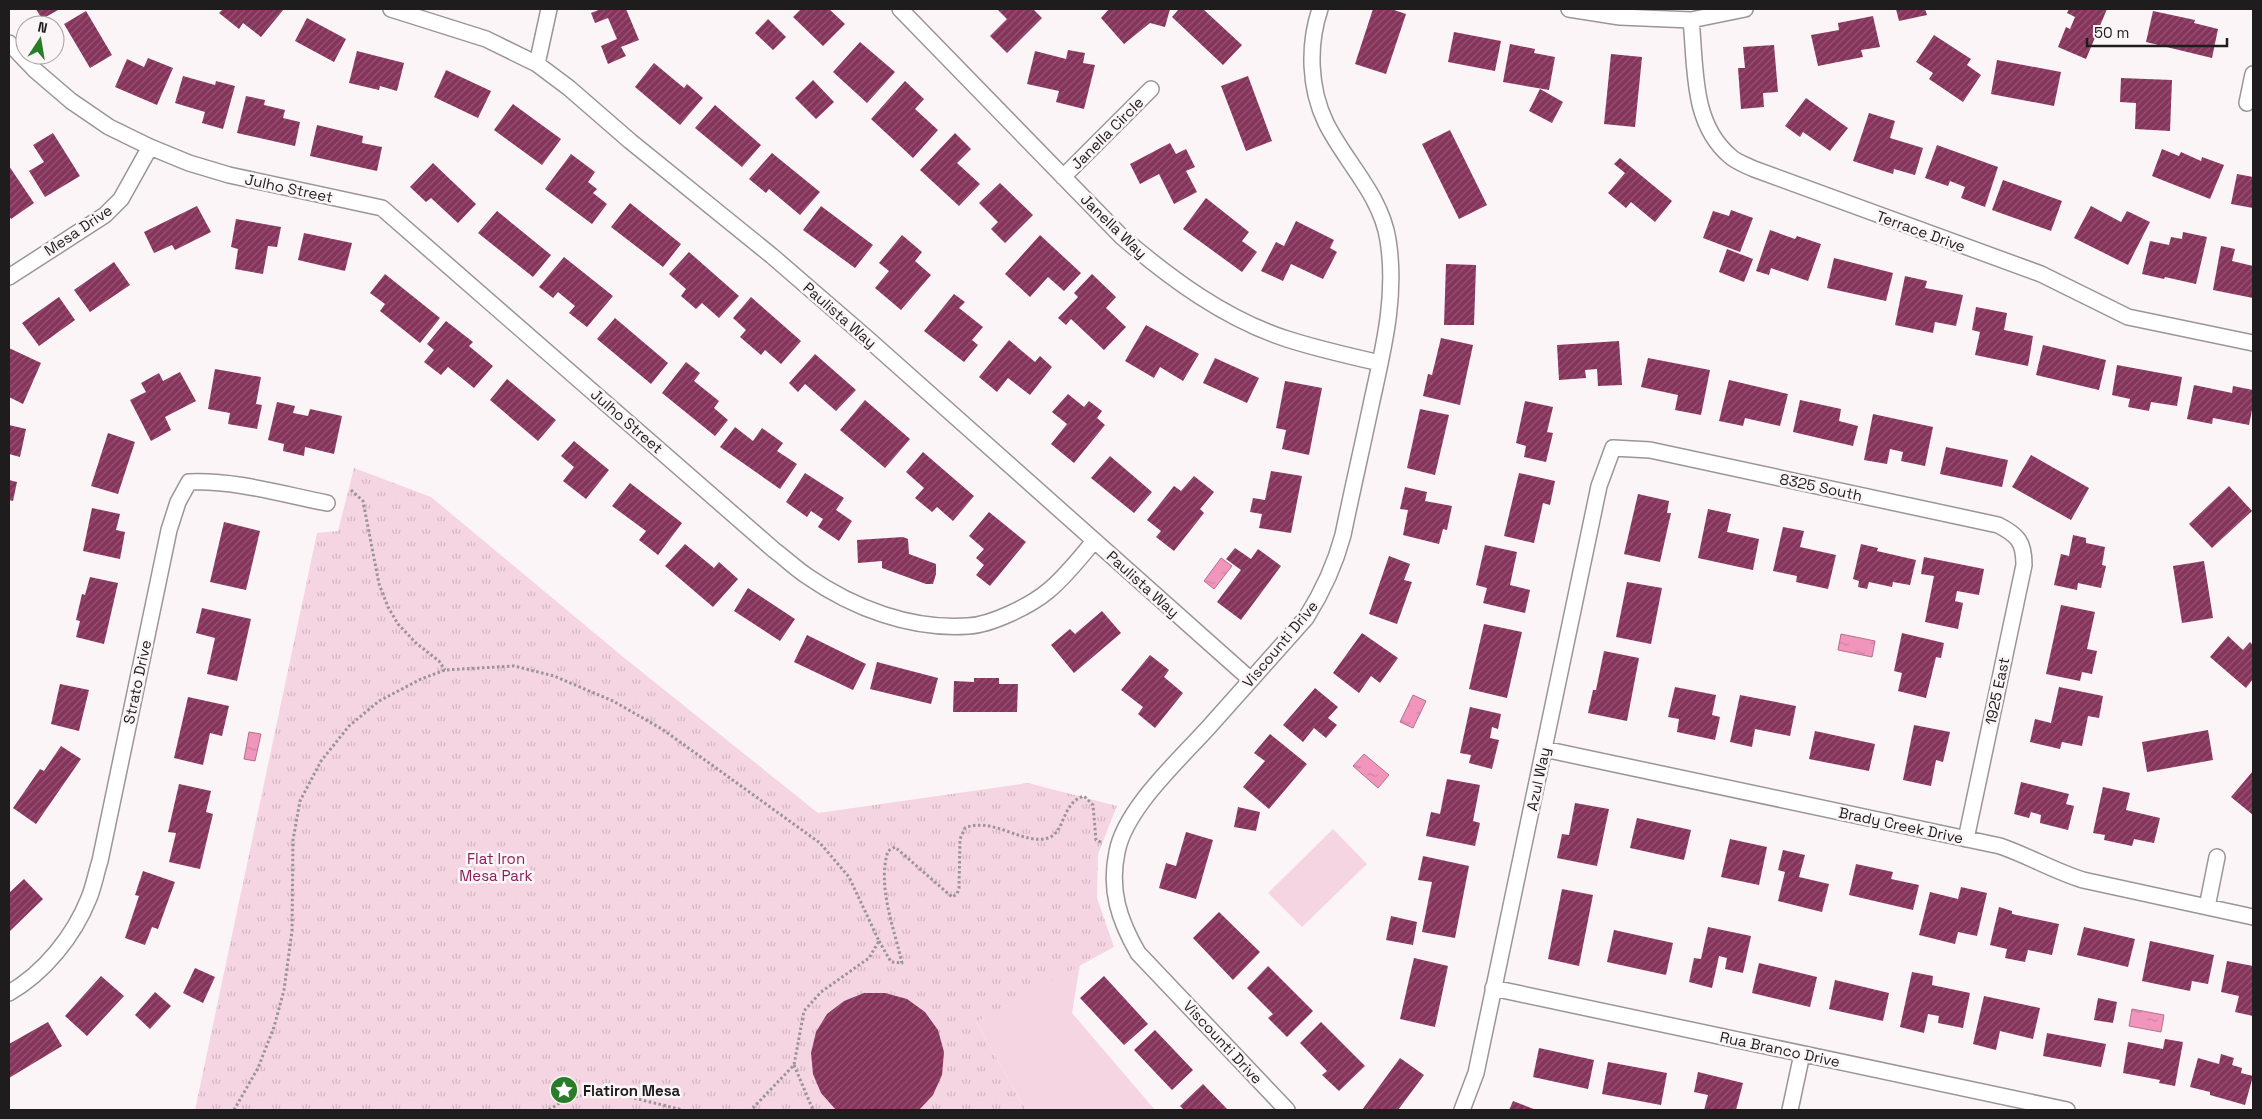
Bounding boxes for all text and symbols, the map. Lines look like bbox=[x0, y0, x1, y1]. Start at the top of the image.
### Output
north arrow bbox=[15, 15, 65, 65]
scale bar bbox=[2087, 15, 2227, 47]
text: N bbox=[36, 18, 49, 37]
text: 50 m bbox=[2094, 23, 2129, 42]
street label: Janella Circle bbox=[1067, 93, 1147, 173]
street label: Julho Street bbox=[243, 169, 335, 207]
street label: Janella Way bbox=[1077, 189, 1151, 263]
street label: Mesa Drive bbox=[40, 200, 116, 260]
street label: Terrace Drive bbox=[1874, 206, 1968, 256]
street label: Paulista Way bbox=[799, 278, 881, 352]
street label: Julho Street bbox=[587, 384, 667, 458]
street label: 8325 South bbox=[1778, 469, 1864, 505]
street label: Paulista Way bbox=[1103, 546, 1183, 622]
street label: Viscounti Drive bbox=[1238, 597, 1322, 691]
street label: Strato Drive bbox=[119, 638, 155, 726]
street label: 1925 East bbox=[1981, 655, 2013, 727]
street label: Azul Way bbox=[1522, 746, 1554, 812]
street label: Brady Creek Drive bbox=[1837, 802, 1965, 848]
park label: Flat Iron Mesa Park bbox=[459, 849, 533, 885]
street label: Viscounti Drive bbox=[1179, 996, 1267, 1088]
street label: Rua Branco Drive bbox=[1718, 1027, 1842, 1071]
place icon: Flatiron Mesa bbox=[549, 1075, 579, 1105]
place label: Flatiron Mesa bbox=[583, 1081, 681, 1100]

